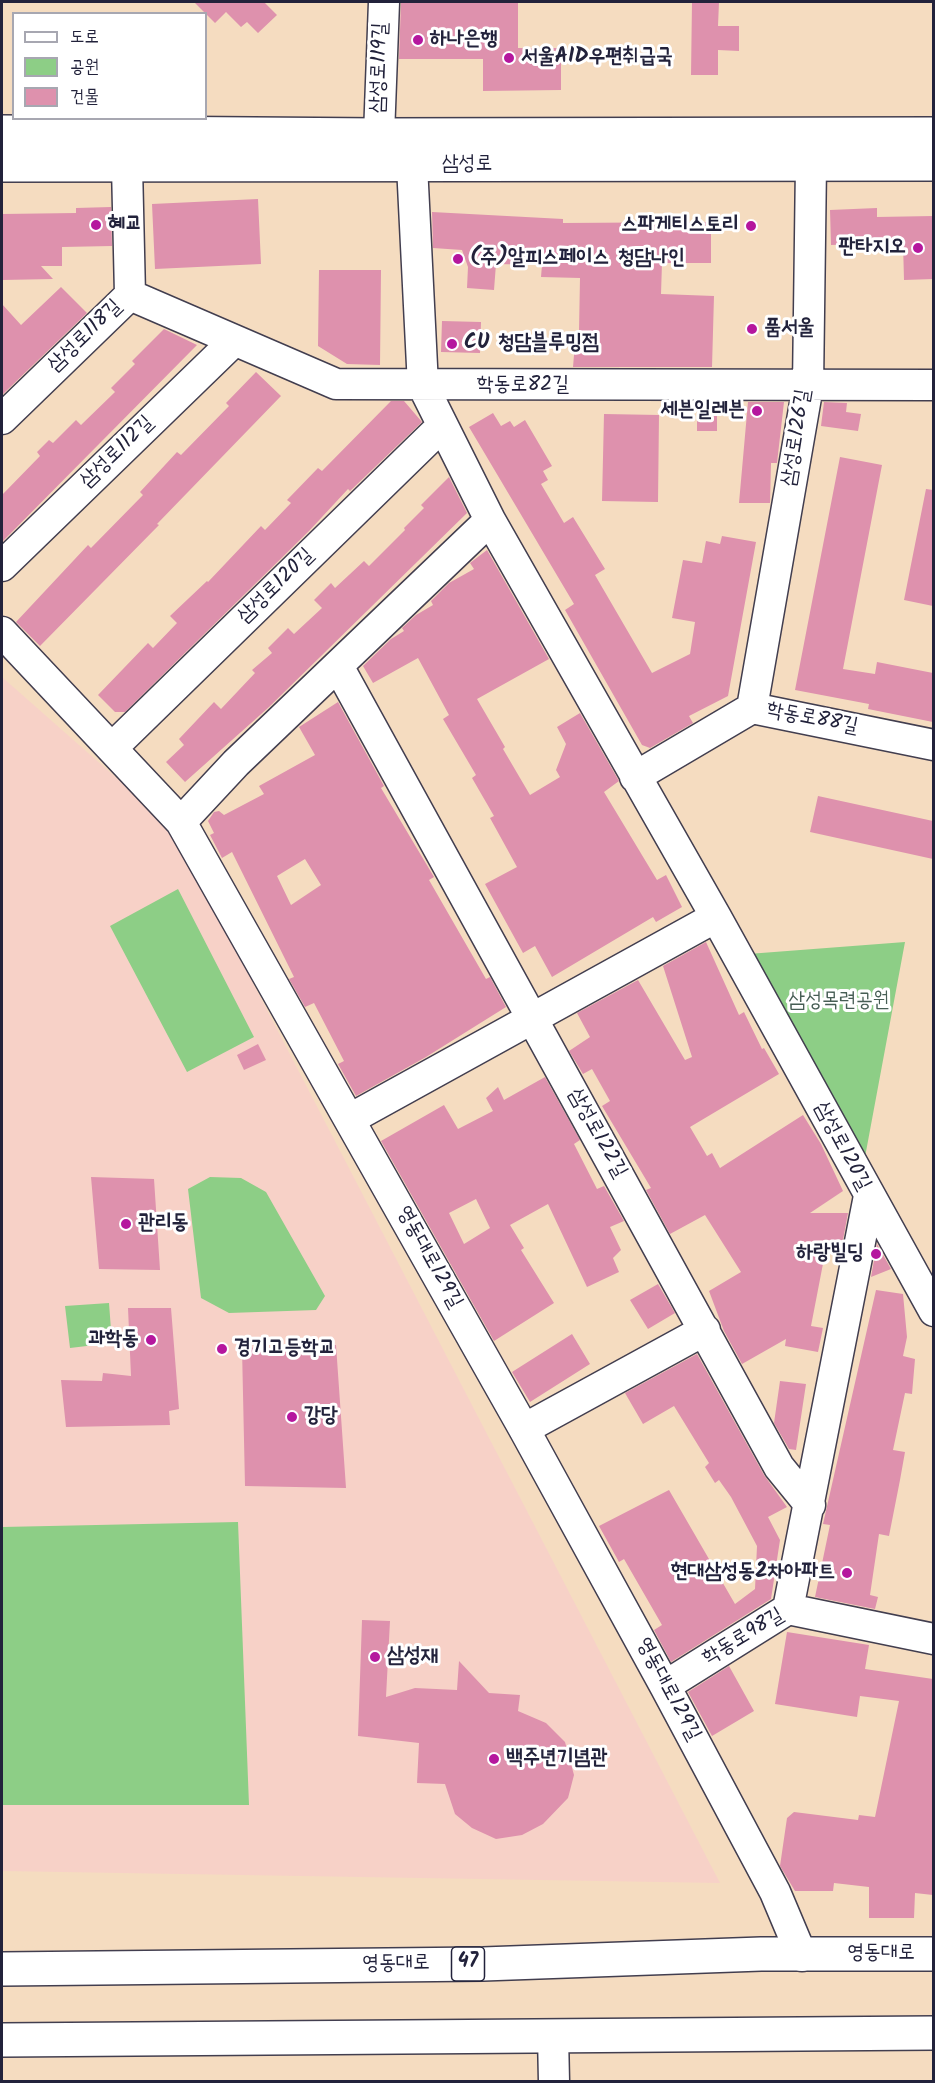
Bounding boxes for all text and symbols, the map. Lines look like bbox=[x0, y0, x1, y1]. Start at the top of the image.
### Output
legend bbox=[12, 12, 207, 120]
street label: 삼성로119길 bbox=[367, 22, 395, 114]
text: 도로 bbox=[70, 23, 99, 52]
place label: 하나은행 bbox=[430, 27, 498, 53]
marker: 하나은행 bbox=[411, 33, 425, 47]
place label: 서울AID우편취급국 bbox=[521, 45, 673, 71]
marker: 서울AID우편취급국 bbox=[502, 51, 516, 65]
text: 공원 bbox=[70, 53, 99, 82]
text: 건물 bbox=[70, 83, 99, 112]
street label: 삼성로 bbox=[442, 152, 492, 178]
place label: 혜교 bbox=[108, 212, 142, 238]
place label: 스파게티스토리 bbox=[621, 213, 739, 239]
marker: 혜교 bbox=[89, 218, 103, 232]
marker: 스파게티스토리 bbox=[744, 219, 758, 233]
place label: 판타지오 bbox=[838, 235, 906, 261]
marker: 판타지오 bbox=[911, 241, 925, 255]
place label: (주)알피스페이스 청담나인 bbox=[470, 246, 685, 272]
marker: (주)알피스페이스 청담나인 bbox=[451, 252, 465, 266]
street label: 삼성로118길 bbox=[44, 295, 128, 379]
place label: 품서울 bbox=[764, 316, 815, 342]
marker: 품서울 bbox=[745, 322, 759, 336]
place label: CU 청담블루밍점 bbox=[464, 331, 599, 357]
marker: CU 청담블루밍점 bbox=[445, 337, 459, 351]
street label: 학동로82길 bbox=[477, 373, 569, 399]
street label: 삼성로126길 bbox=[778, 388, 818, 488]
place label: 세븐일레븐 bbox=[661, 398, 745, 424]
marker: 세븐일레븐 bbox=[750, 404, 764, 418]
street label: 삼성로112길 bbox=[76, 412, 160, 494]
street label: 삼성로120길 bbox=[233, 544, 321, 630]
street label: 학동로88길 bbox=[764, 699, 860, 741]
park label: 삼성목련공원 bbox=[788, 989, 890, 1015]
street label: 삼성로122길 bbox=[561, 1085, 631, 1183]
street label: 삼성로120길 bbox=[807, 1098, 875, 1196]
street label: 영동대로129길 bbox=[389, 1202, 467, 1314]
place label: 관리동 bbox=[138, 1211, 189, 1237]
marker: 관리동 bbox=[119, 1217, 133, 1231]
place label: 하랑빌딩 bbox=[796, 1241, 864, 1267]
marker: 하랑빌딩 bbox=[869, 1247, 883, 1261]
place label: 과학동 bbox=[88, 1327, 139, 1353]
marker: 과학동 bbox=[144, 1333, 158, 1347]
place label: 경기고등학교 bbox=[234, 1336, 335, 1362]
marker: 경기고등학교 bbox=[215, 1342, 229, 1356]
place label: 강당 bbox=[304, 1404, 338, 1430]
marker: 강당 bbox=[285, 1410, 299, 1424]
place label: 현대삼성동2차아파트 bbox=[671, 1560, 835, 1586]
marker: 현대삼성동2차아파트 bbox=[840, 1566, 854, 1580]
street label: 학동로98길 bbox=[699, 1604, 789, 1672]
street label: 영동대로129길 bbox=[629, 1634, 705, 1746]
place label: 삼성재 bbox=[387, 1644, 438, 1670]
marker: 삼성재 bbox=[368, 1650, 382, 1664]
place label: 백주년기념관 bbox=[506, 1746, 607, 1772]
marker: 백주년기념관 bbox=[487, 1752, 501, 1766]
street label: 영동대로 bbox=[847, 1941, 915, 1967]
road number: 47 bbox=[452, 1947, 484, 1981]
street label: 영동대로 bbox=[362, 1952, 430, 1978]

